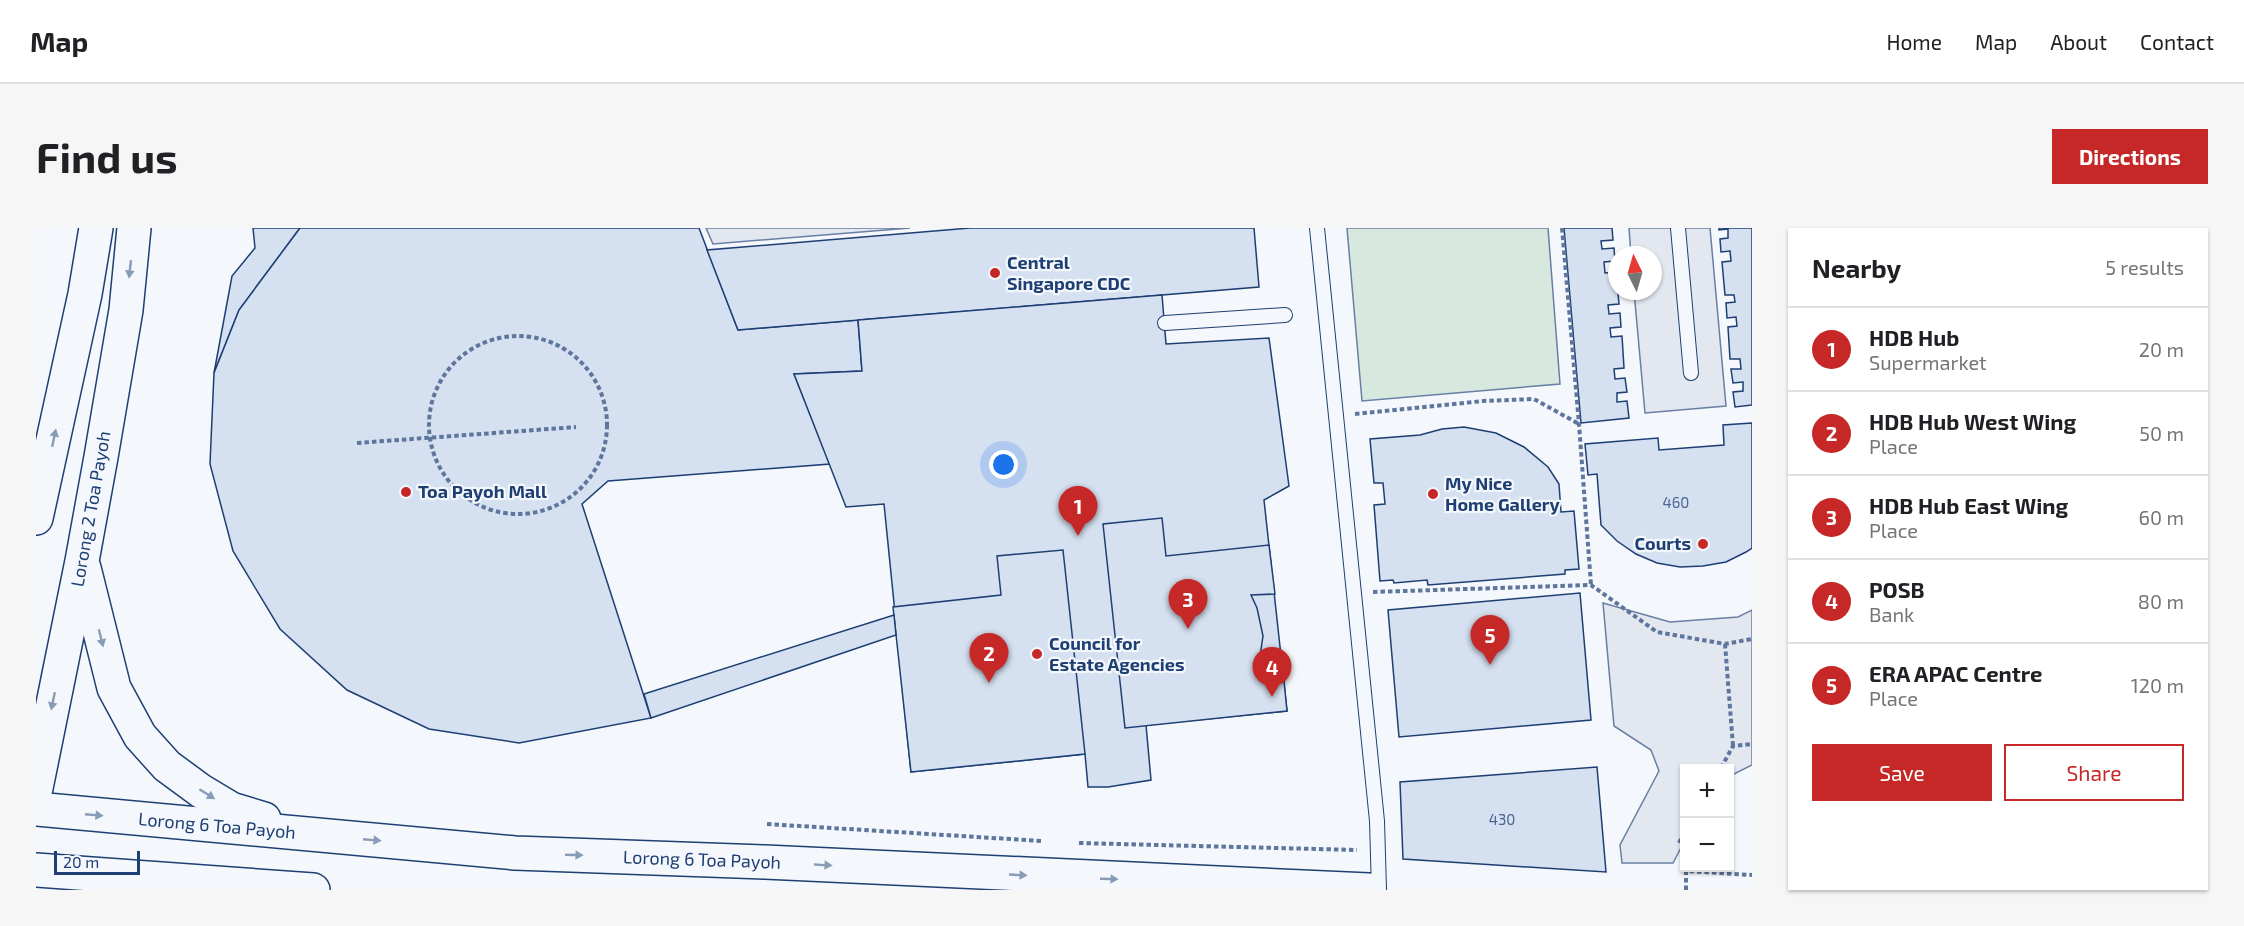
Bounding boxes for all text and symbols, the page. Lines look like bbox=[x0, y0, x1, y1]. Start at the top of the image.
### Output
text: Map bbox=[30, 24, 88, 58]
text: Home bbox=[1886, 29, 1942, 54]
text: Map bbox=[1975, 29, 2017, 54]
text: About bbox=[2050, 29, 2107, 54]
text: Contact bbox=[2140, 29, 2214, 54]
button: Directions bbox=[2052, 129, 2208, 184]
text: Find us bbox=[36, 131, 178, 181]
north arrow bbox=[1608, 246, 1662, 300]
place label: Central Singapore CDC bbox=[1007, 251, 1131, 294]
text: Nearby bbox=[1812, 252, 1901, 283]
text: 5 results bbox=[2105, 255, 2184, 279]
one-way arrow bbox=[125, 259, 135, 278]
marker: Central Singapore CDC bbox=[988, 266, 1002, 280]
text: HDB Hub bbox=[1869, 324, 1959, 350]
text: 1 bbox=[1827, 337, 1836, 361]
text: 20 m bbox=[2139, 337, 2184, 361]
text: Supermarket bbox=[1869, 350, 1987, 374]
text: HDB Hub West Wing bbox=[1869, 408, 2076, 434]
text: 2 bbox=[1826, 421, 1837, 445]
text: 50 m bbox=[2139, 421, 2184, 445]
one-way arrow bbox=[50, 428, 59, 447]
street label: Lorong 2 Toa Payoh bbox=[65, 429, 115, 589]
text: Place bbox=[1869, 434, 1918, 458]
your location bbox=[989, 450, 1018, 479]
place label: My Nice Home Gallery bbox=[1445, 472, 1561, 515]
place label: Toa Payoh Mall bbox=[418, 480, 547, 502]
marker: Toa Payoh Mall bbox=[399, 485, 413, 499]
pin: 1 bbox=[1058, 486, 1098, 536]
marker: My Nice Home Gallery bbox=[1426, 487, 1440, 501]
text: HDB Hub East Wing bbox=[1869, 492, 2068, 518]
house number: 460 bbox=[1663, 493, 1689, 511]
text: 3 bbox=[1826, 505, 1837, 529]
text: 60 m bbox=[2139, 505, 2184, 529]
text: Place bbox=[1869, 518, 1918, 542]
place label: Courts bbox=[1634, 532, 1691, 554]
marker: Courts bbox=[1696, 537, 1710, 551]
text: POSB bbox=[1869, 576, 1925, 602]
pin: 3 bbox=[1168, 580, 1208, 629]
text: 4 bbox=[1825, 589, 1838, 613]
text: 80 m bbox=[2138, 589, 2184, 613]
text: Bank bbox=[1869, 602, 1914, 626]
pin: 5 bbox=[1470, 616, 1510, 665]
one-way arrow bbox=[97, 629, 107, 647]
place label: Council for Estate Agencies bbox=[1049, 632, 1185, 675]
pin: 2 bbox=[970, 634, 1008, 683]
marker: Council for Estate Agencies bbox=[1030, 647, 1044, 661]
pin: 4 bbox=[1252, 648, 1292, 697]
text: ERA APAC Centre bbox=[1869, 660, 2042, 686]
text: 5 bbox=[1826, 673, 1837, 697]
text: 120 m bbox=[2131, 673, 2184, 697]
text: Place bbox=[1869, 686, 1918, 710]
one-way arrow bbox=[48, 691, 58, 710]
button: Save bbox=[1812, 744, 1992, 801]
button: Share bbox=[2004, 744, 2184, 801]
map controls bbox=[1680, 764, 1734, 872]
button: + bbox=[1680, 764, 1734, 818]
one-way arrow bbox=[199, 788, 215, 799]
street label: Lorong 6 Toa Payoh bbox=[137, 807, 297, 843]
one-way arrow bbox=[85, 810, 104, 820]
house number: 430 bbox=[1489, 810, 1515, 828]
button: − bbox=[1680, 818, 1734, 872]
one-way arrow bbox=[363, 835, 382, 845]
street label: Lorong 6 Toa Payoh bbox=[623, 845, 781, 873]
scale bar bbox=[54, 848, 140, 876]
one-way arrow bbox=[564, 850, 583, 859]
text: 20 m bbox=[63, 852, 99, 871]
one-way arrow bbox=[813, 860, 832, 870]
one-way arrow bbox=[1008, 871, 1027, 880]
one-way arrow bbox=[1099, 874, 1118, 884]

